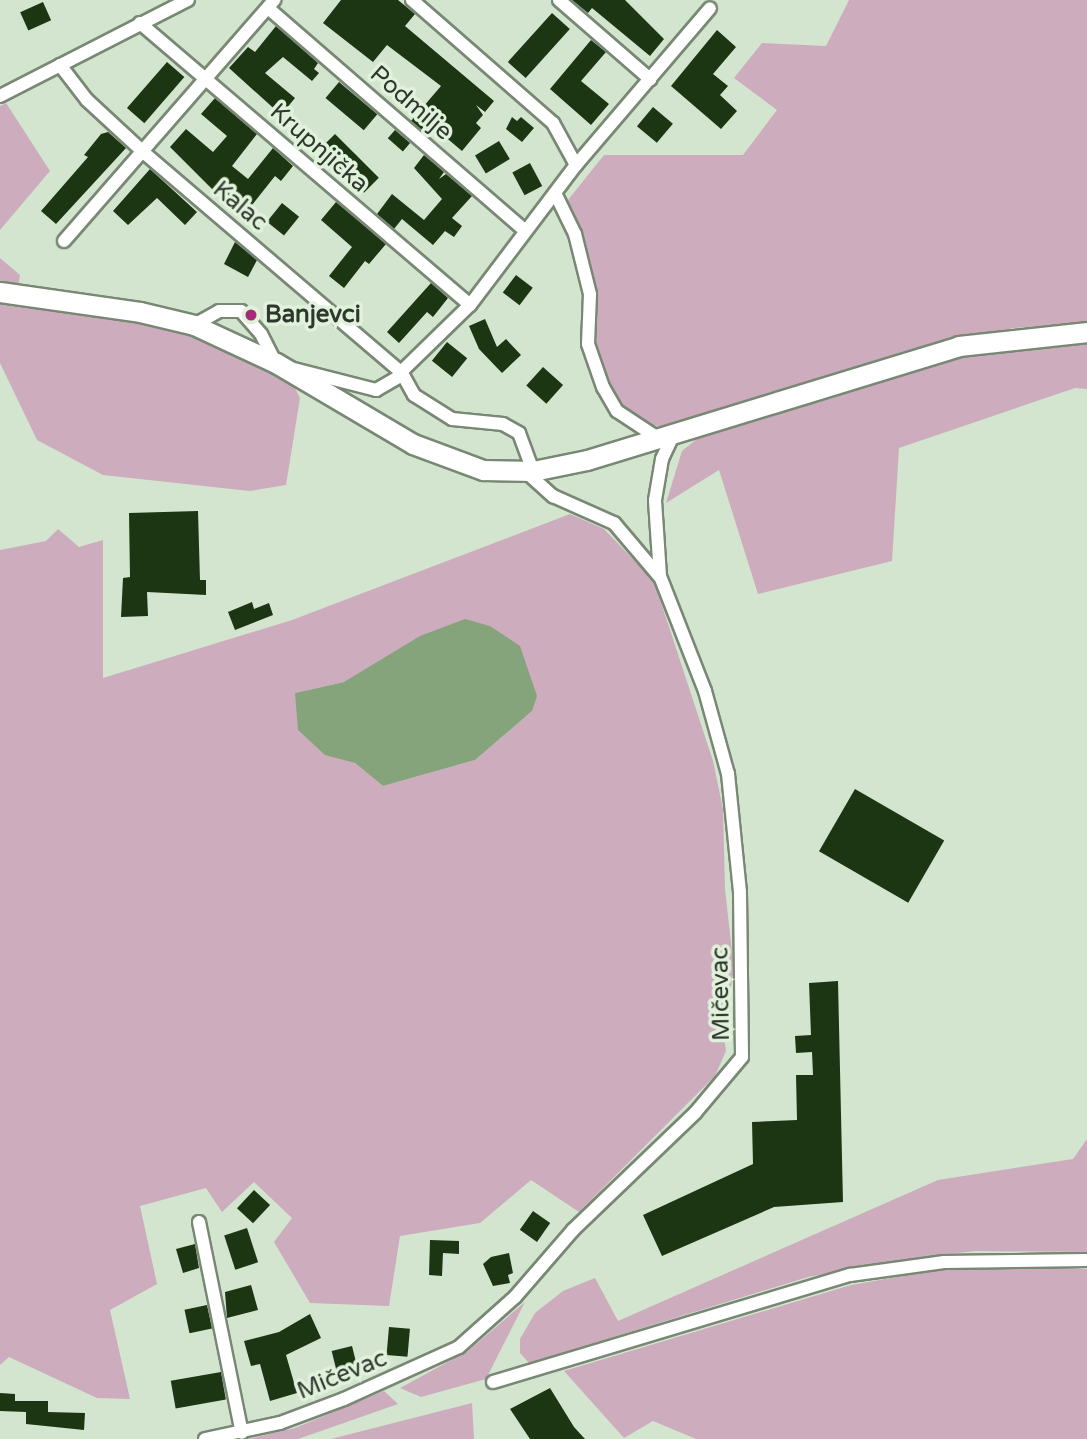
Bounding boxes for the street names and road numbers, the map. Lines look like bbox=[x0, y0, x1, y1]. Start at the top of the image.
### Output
street label: Podmilje bbox=[364, 60, 458, 146]
street label: Krupnjička bbox=[264, 97, 374, 199]
street label: Kalac bbox=[207, 175, 273, 237]
street label: Mičevac bbox=[706, 947, 736, 1041]
street label: Mičevac bbox=[293, 1344, 391, 1406]

